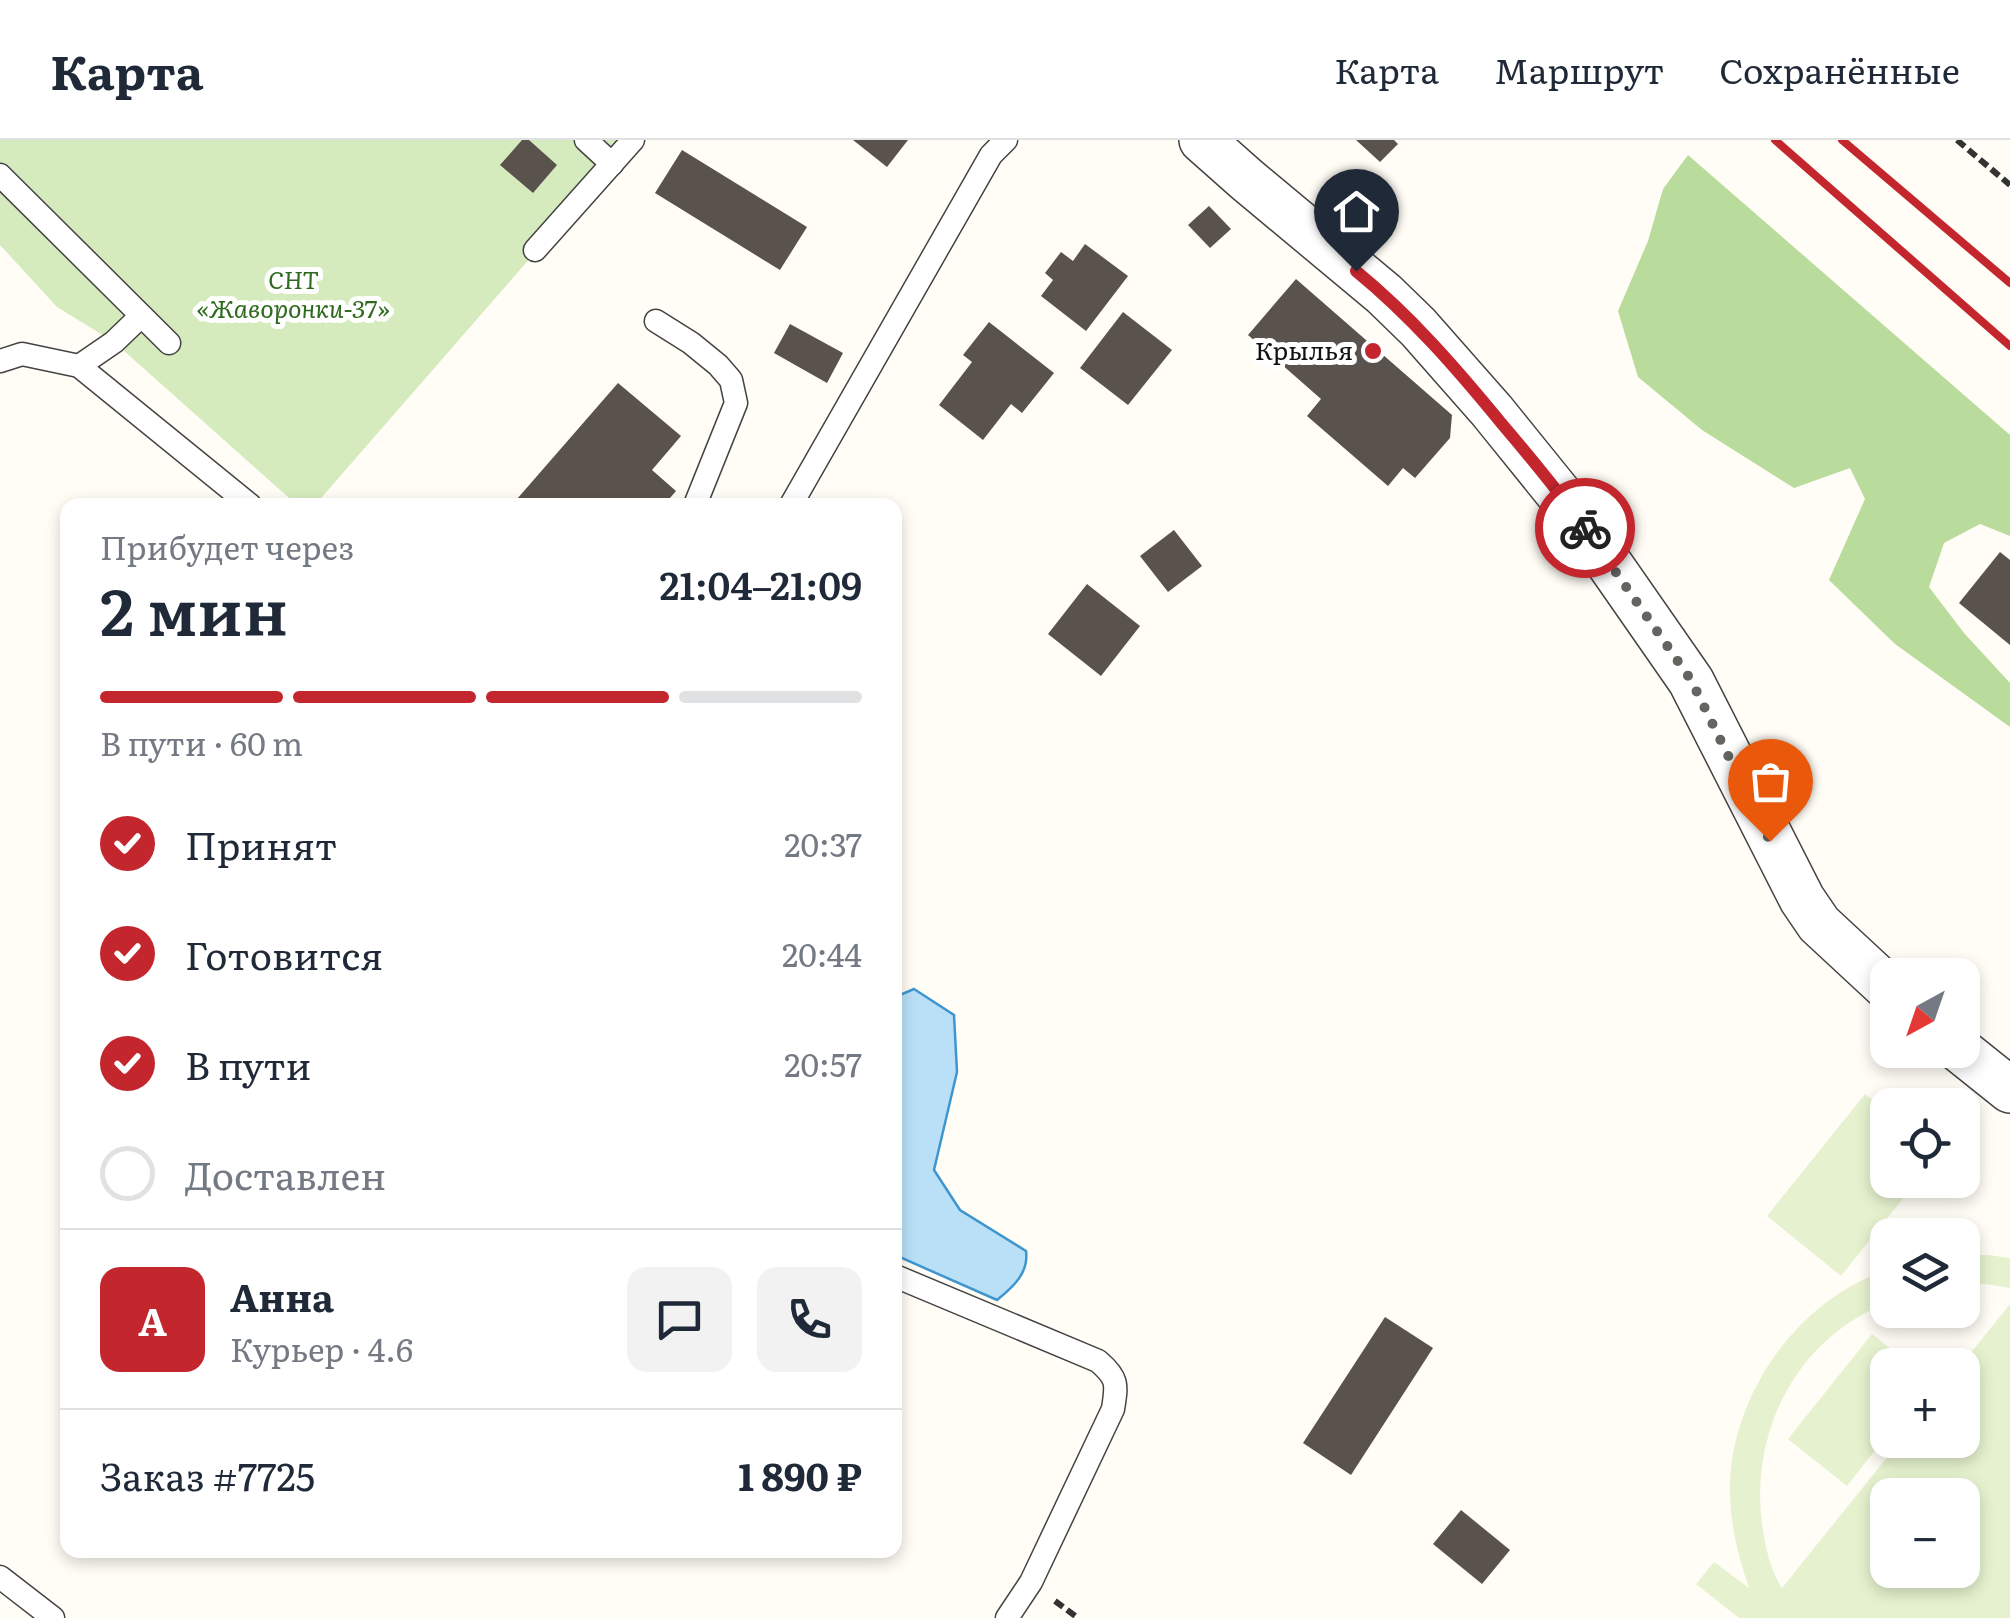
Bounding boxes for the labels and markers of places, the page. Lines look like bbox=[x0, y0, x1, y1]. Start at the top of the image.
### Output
pin bbox=[1314, 169, 1399, 272]
place label: Крылья bbox=[1255, 331, 1353, 368]
marker: Крылья bbox=[1362, 340, 1384, 362]
pin bbox=[1728, 739, 1813, 842]

